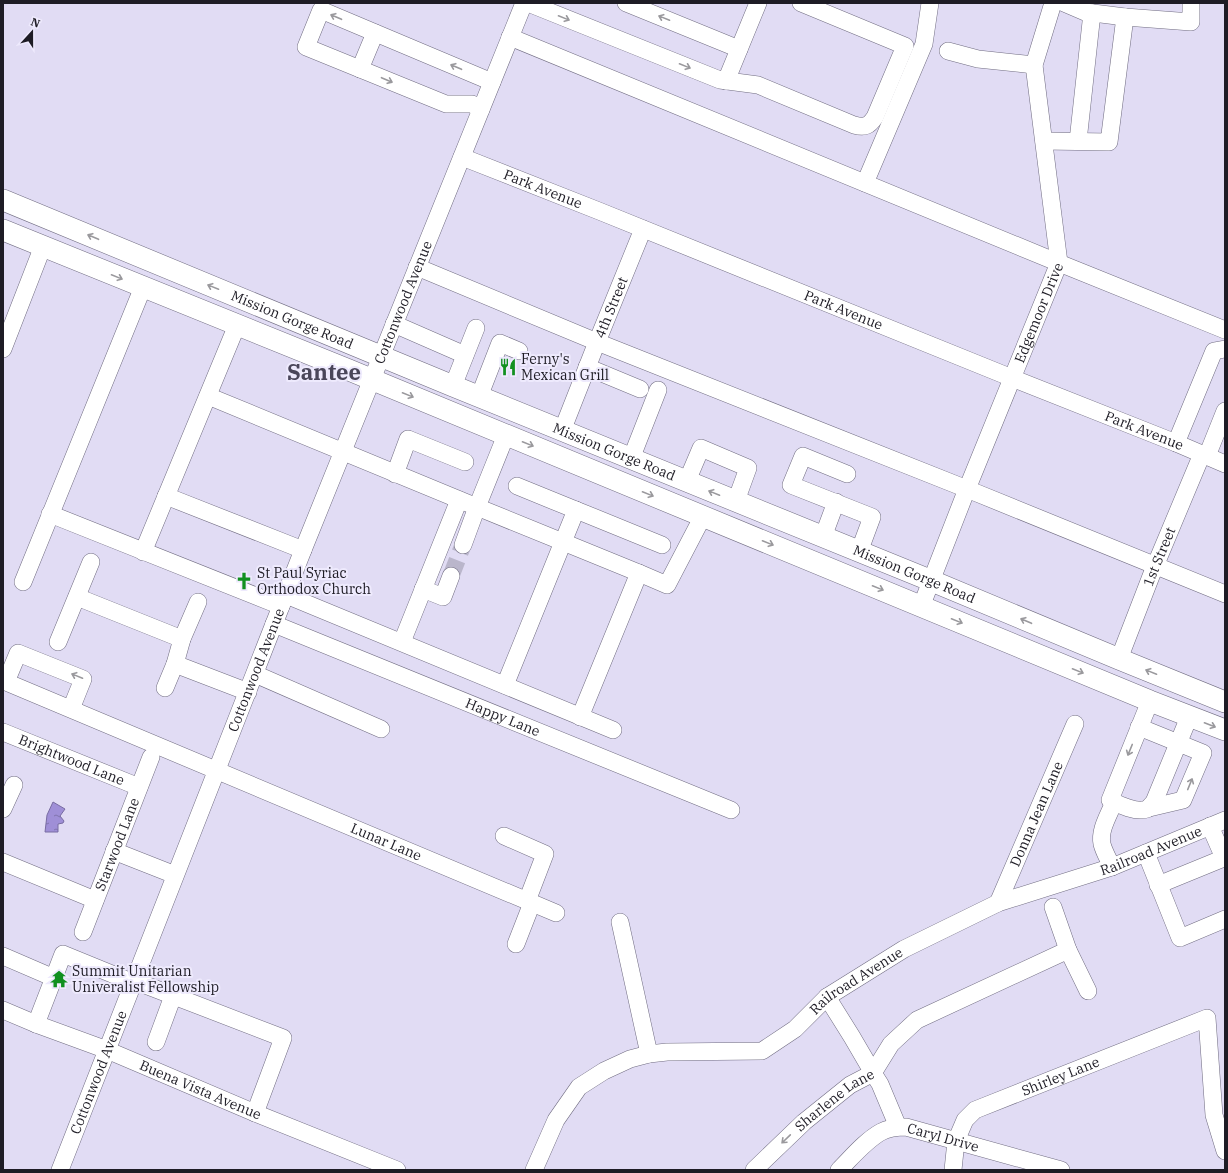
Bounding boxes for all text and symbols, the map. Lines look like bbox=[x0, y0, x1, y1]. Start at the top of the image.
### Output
north arrow bbox=[12, 12, 52, 52]
one-way arrow bbox=[331, 12, 343, 20]
one-way arrow bbox=[558, 14, 570, 22]
one-way arrow bbox=[659, 14, 671, 22]
text: N bbox=[29, 15, 42, 31]
one-way arrow bbox=[450, 63, 462, 70]
one-way arrow bbox=[679, 63, 691, 70]
one-way arrow bbox=[381, 77, 393, 84]
street label: Park Avenue bbox=[501, 165, 585, 213]
one-way arrow bbox=[87, 233, 99, 240]
street label: Cottonwood Avenue bbox=[370, 238, 436, 367]
street label: Edgemoor Drive bbox=[1010, 260, 1067, 365]
one-way arrow bbox=[110, 273, 122, 281]
street label: 4th Street bbox=[591, 274, 632, 341]
one-way arrow bbox=[207, 282, 219, 290]
street label: Mission Gorge Road bbox=[228, 286, 357, 353]
street label: Park Avenue bbox=[802, 286, 885, 334]
place label: Ferny's Mexican Grill bbox=[521, 350, 609, 384]
district label: Santee bbox=[287, 357, 361, 386]
restaurant icon: Ferny's Mexican Grill bbox=[498, 357, 518, 377]
one-way arrow bbox=[401, 391, 413, 399]
street label: Park Avenue bbox=[1102, 407, 1186, 454]
street label: Mission Gorge Road bbox=[550, 419, 679, 485]
one-way arrow bbox=[521, 441, 533, 448]
one-way arrow bbox=[708, 488, 720, 496]
one-way arrow bbox=[641, 490, 653, 498]
street label: 1st Street bbox=[1139, 524, 1179, 589]
one-way arrow bbox=[762, 540, 774, 548]
street label: Mission Gorge Road bbox=[850, 541, 979, 607]
place label: St Paul Syriac Orthodox Church bbox=[257, 564, 371, 598]
church icon: St Paul Syriac Orthodox Church bbox=[234, 571, 254, 591]
one-way arrow bbox=[871, 585, 883, 593]
street label: Cottonwood Avenue bbox=[224, 606, 288, 734]
one-way arrow bbox=[1020, 617, 1032, 624]
one-way arrow bbox=[951, 618, 963, 626]
one-way arrow bbox=[1071, 668, 1083, 675]
one-way arrow bbox=[1145, 668, 1157, 676]
one-way arrow bbox=[71, 672, 83, 680]
street label: Happy Lane bbox=[463, 694, 543, 740]
one-way arrow bbox=[1204, 721, 1216, 729]
street label: Brightwood Lane bbox=[16, 730, 127, 789]
one-way arrow bbox=[1126, 744, 1133, 756]
street label: Donna Jean Lane bbox=[1006, 759, 1067, 869]
one-way arrow bbox=[1187, 779, 1194, 791]
street label: Starwood Lane bbox=[91, 795, 143, 894]
street label: Lunar Lane bbox=[348, 819, 424, 865]
street label: Railroad Avenue bbox=[1098, 822, 1205, 879]
street label: Railroad Avenue bbox=[806, 943, 906, 1018]
place label: Summit Unitarian Univeralist Fellowship bbox=[72, 962, 219, 996]
temple icon: Summit Unitarian Univeralist Fellowship bbox=[49, 969, 69, 989]
street label: Cottonwood Avenue bbox=[66, 1008, 131, 1137]
street label: Shirley Lane bbox=[1019, 1053, 1102, 1100]
street label: Buena Vista Avenue bbox=[137, 1056, 264, 1124]
street label: Sharlene Lane bbox=[791, 1065, 877, 1135]
street label: Caryl Drive bbox=[905, 1119, 981, 1156]
one-way arrow bbox=[782, 1134, 792, 1143]

